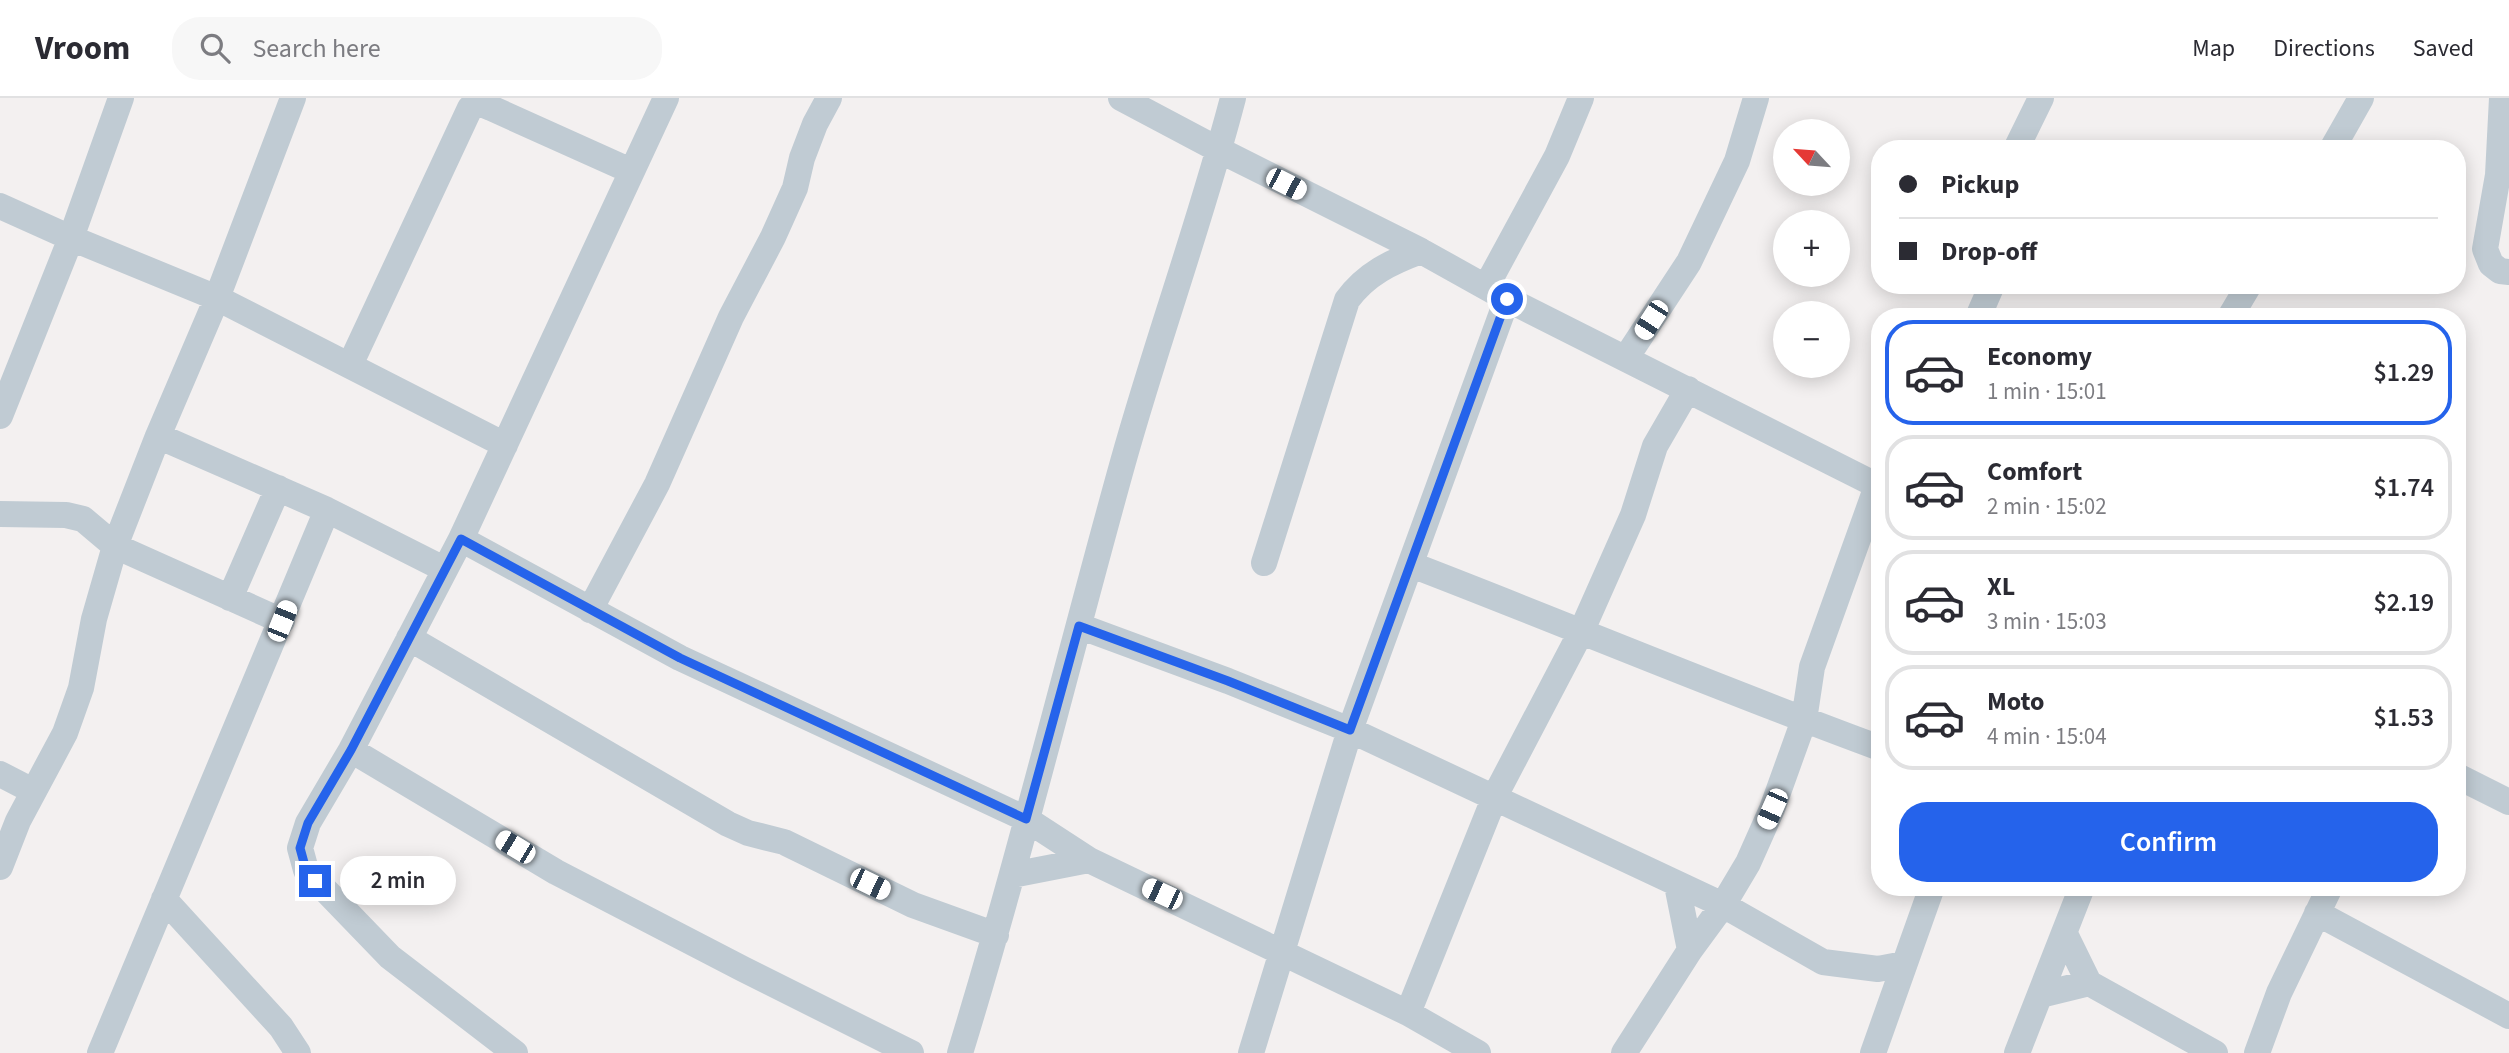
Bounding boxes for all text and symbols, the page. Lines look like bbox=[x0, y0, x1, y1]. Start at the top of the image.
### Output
search box bbox=[172, 17, 662, 80]
text: Vroom bbox=[35, 25, 130, 72]
icon: search bbox=[196, 29, 234, 67]
text: Search here bbox=[252, 30, 381, 67]
text: Map bbox=[2192, 31, 2235, 66]
text: Directions bbox=[2273, 31, 2375, 66]
text: Saved bbox=[2413, 31, 2474, 66]
north arrow bbox=[1773, 119, 1850, 196]
map controls bbox=[1773, 119, 1850, 378]
car bbox=[1263, 165, 1310, 203]
text: Pickup bbox=[1941, 166, 2019, 203]
button: + bbox=[1773, 210, 1850, 287]
text: Drop-off bbox=[1941, 233, 2037, 270]
route start bbox=[1491, 283, 1523, 315]
car bbox=[1631, 297, 1672, 343]
button: − bbox=[1773, 301, 1850, 378]
text: Economy bbox=[1987, 338, 2092, 375]
icon: car bbox=[1903, 341, 1966, 404]
text: $1.29 bbox=[2373, 354, 2434, 391]
text: 1 min · 15:01 bbox=[1987, 375, 2107, 408]
text: Comfort bbox=[1987, 453, 2082, 490]
icon: car bbox=[1903, 456, 1966, 519]
text: $1.74 bbox=[2373, 469, 2434, 506]
text: 2 min · 15:02 bbox=[1987, 490, 2107, 523]
text: XL bbox=[1987, 568, 2015, 605]
icon: car bbox=[1903, 571, 1966, 634]
text: $2.19 bbox=[2373, 584, 2434, 621]
car bbox=[265, 598, 300, 644]
text: 3 min · 15:03 bbox=[1987, 605, 2107, 638]
text: Moto bbox=[1987, 683, 2044, 720]
icon: car bbox=[1903, 686, 1966, 749]
text: $1.53 bbox=[2373, 699, 2434, 736]
text: 4 min · 15:04 bbox=[1987, 720, 2107, 753]
car bbox=[1754, 786, 1791, 832]
button: Confirm bbox=[1899, 802, 2438, 882]
car bbox=[492, 827, 539, 867]
callout: 2 min bbox=[340, 856, 455, 906]
text: 2 min bbox=[371, 864, 425, 897]
route end bbox=[299, 865, 331, 897]
car bbox=[847, 865, 894, 903]
car bbox=[1139, 876, 1186, 912]

